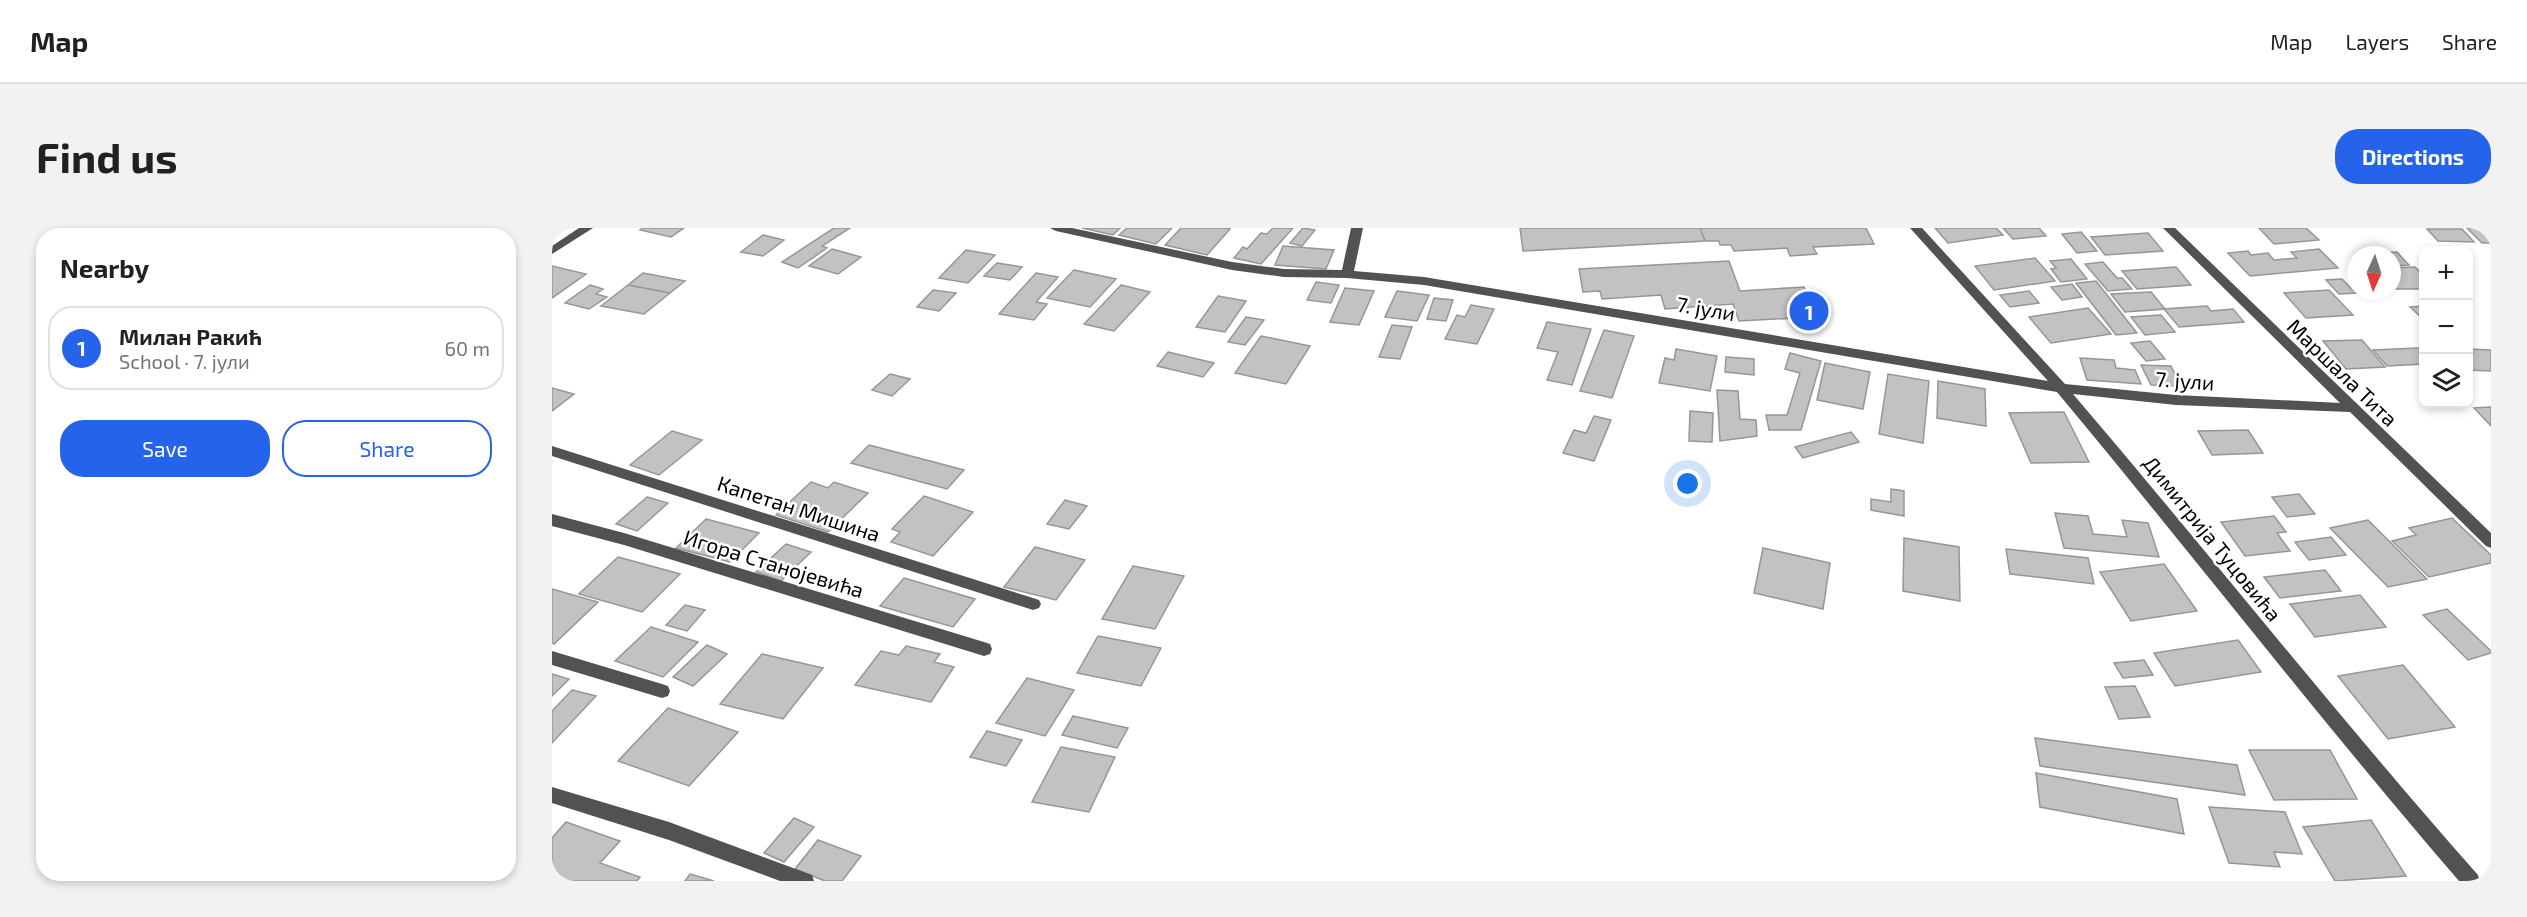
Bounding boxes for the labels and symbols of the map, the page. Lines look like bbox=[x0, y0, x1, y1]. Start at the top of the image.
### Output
north arrow bbox=[2347, 246, 2401, 300]
pin: 1 bbox=[1790, 288, 1828, 334]
street label: 7. јули bbox=[1675, 291, 1737, 326]
street label: Маршала Тита bbox=[2283, 313, 2403, 431]
street label: 7. јули bbox=[2155, 365, 2215, 396]
street label: Димитрија Туцовића bbox=[2138, 450, 2287, 626]
your location bbox=[1673, 469, 1702, 498]
street label: Капетан Мишина bbox=[714, 470, 884, 546]
street label: Игора Станојевића bbox=[681, 524, 867, 603]

